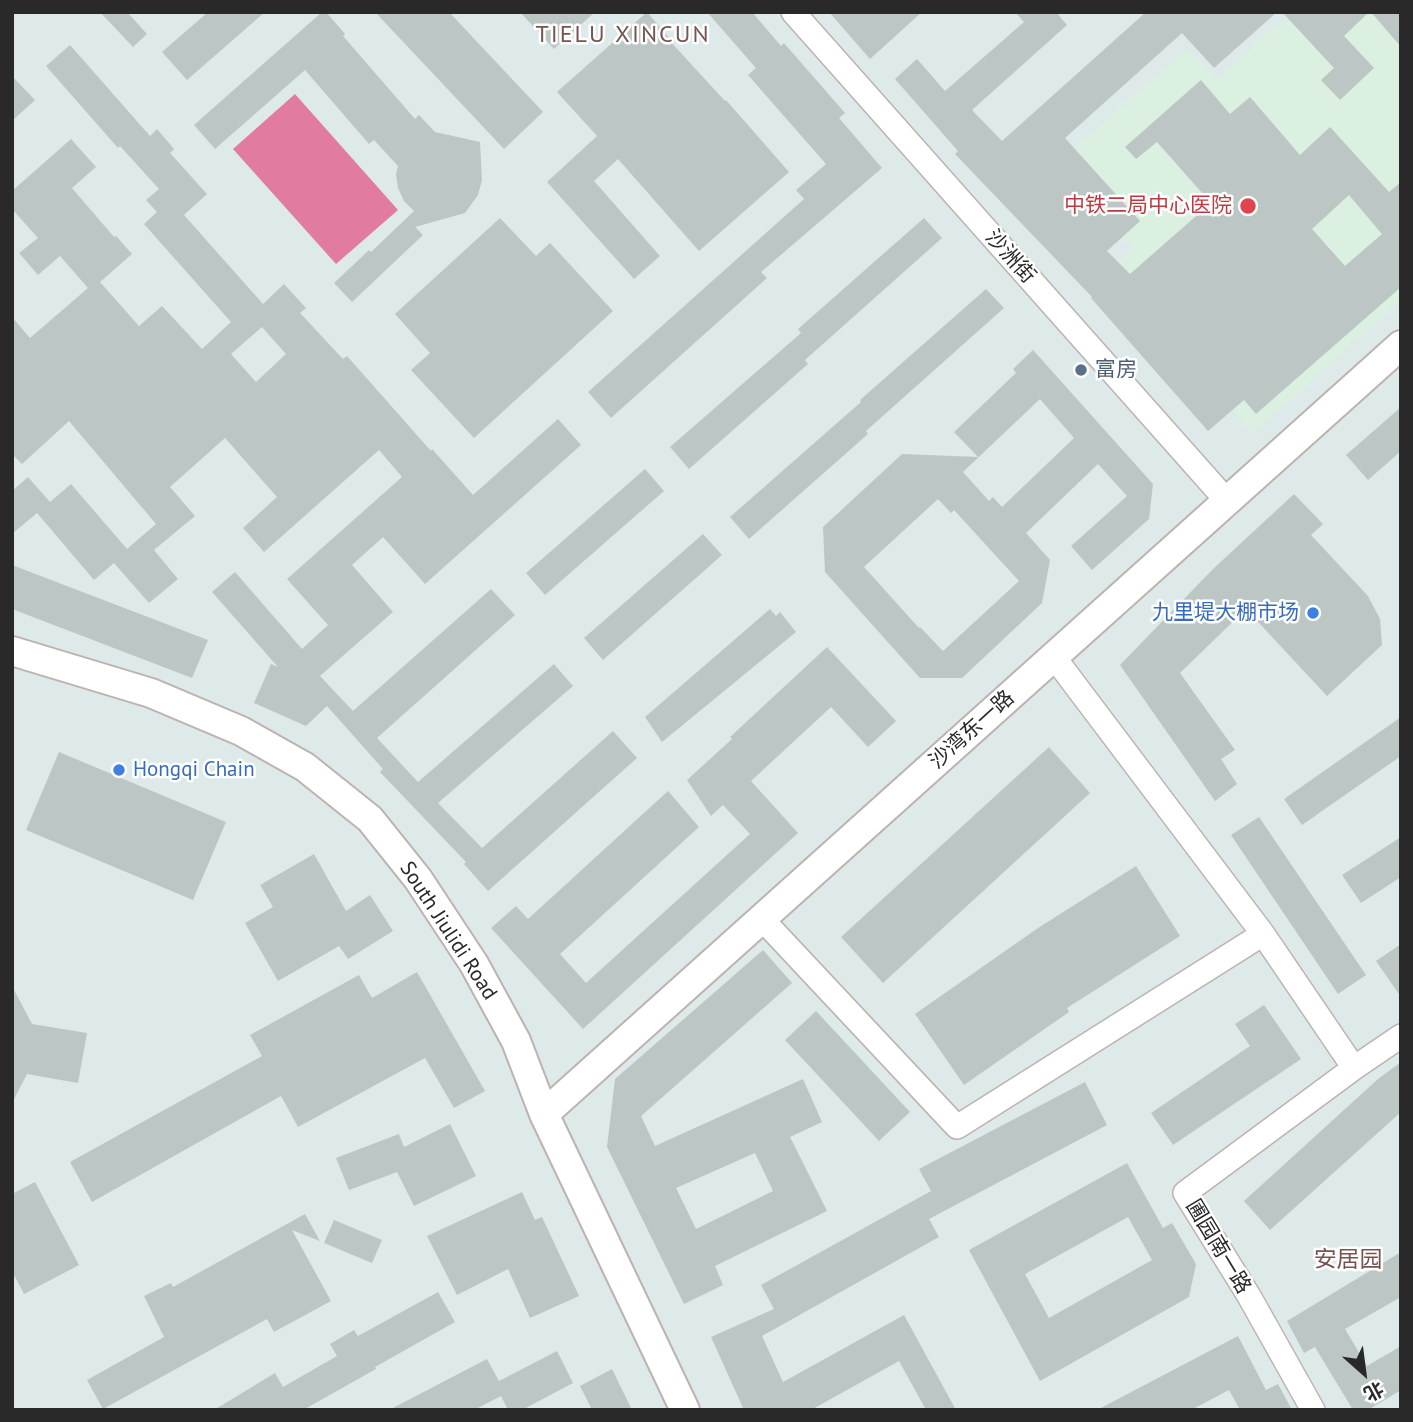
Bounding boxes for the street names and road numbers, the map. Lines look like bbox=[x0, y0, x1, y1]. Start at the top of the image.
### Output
street label: 沙洲街 bbox=[980, 225, 1040, 289]
street label: 沙湾东一路 bbox=[925, 686, 1019, 774]
street label: South Jiulidi Road bbox=[394, 857, 502, 1005]
street label: 圃园南一路 bbox=[1180, 1196, 1256, 1298]

